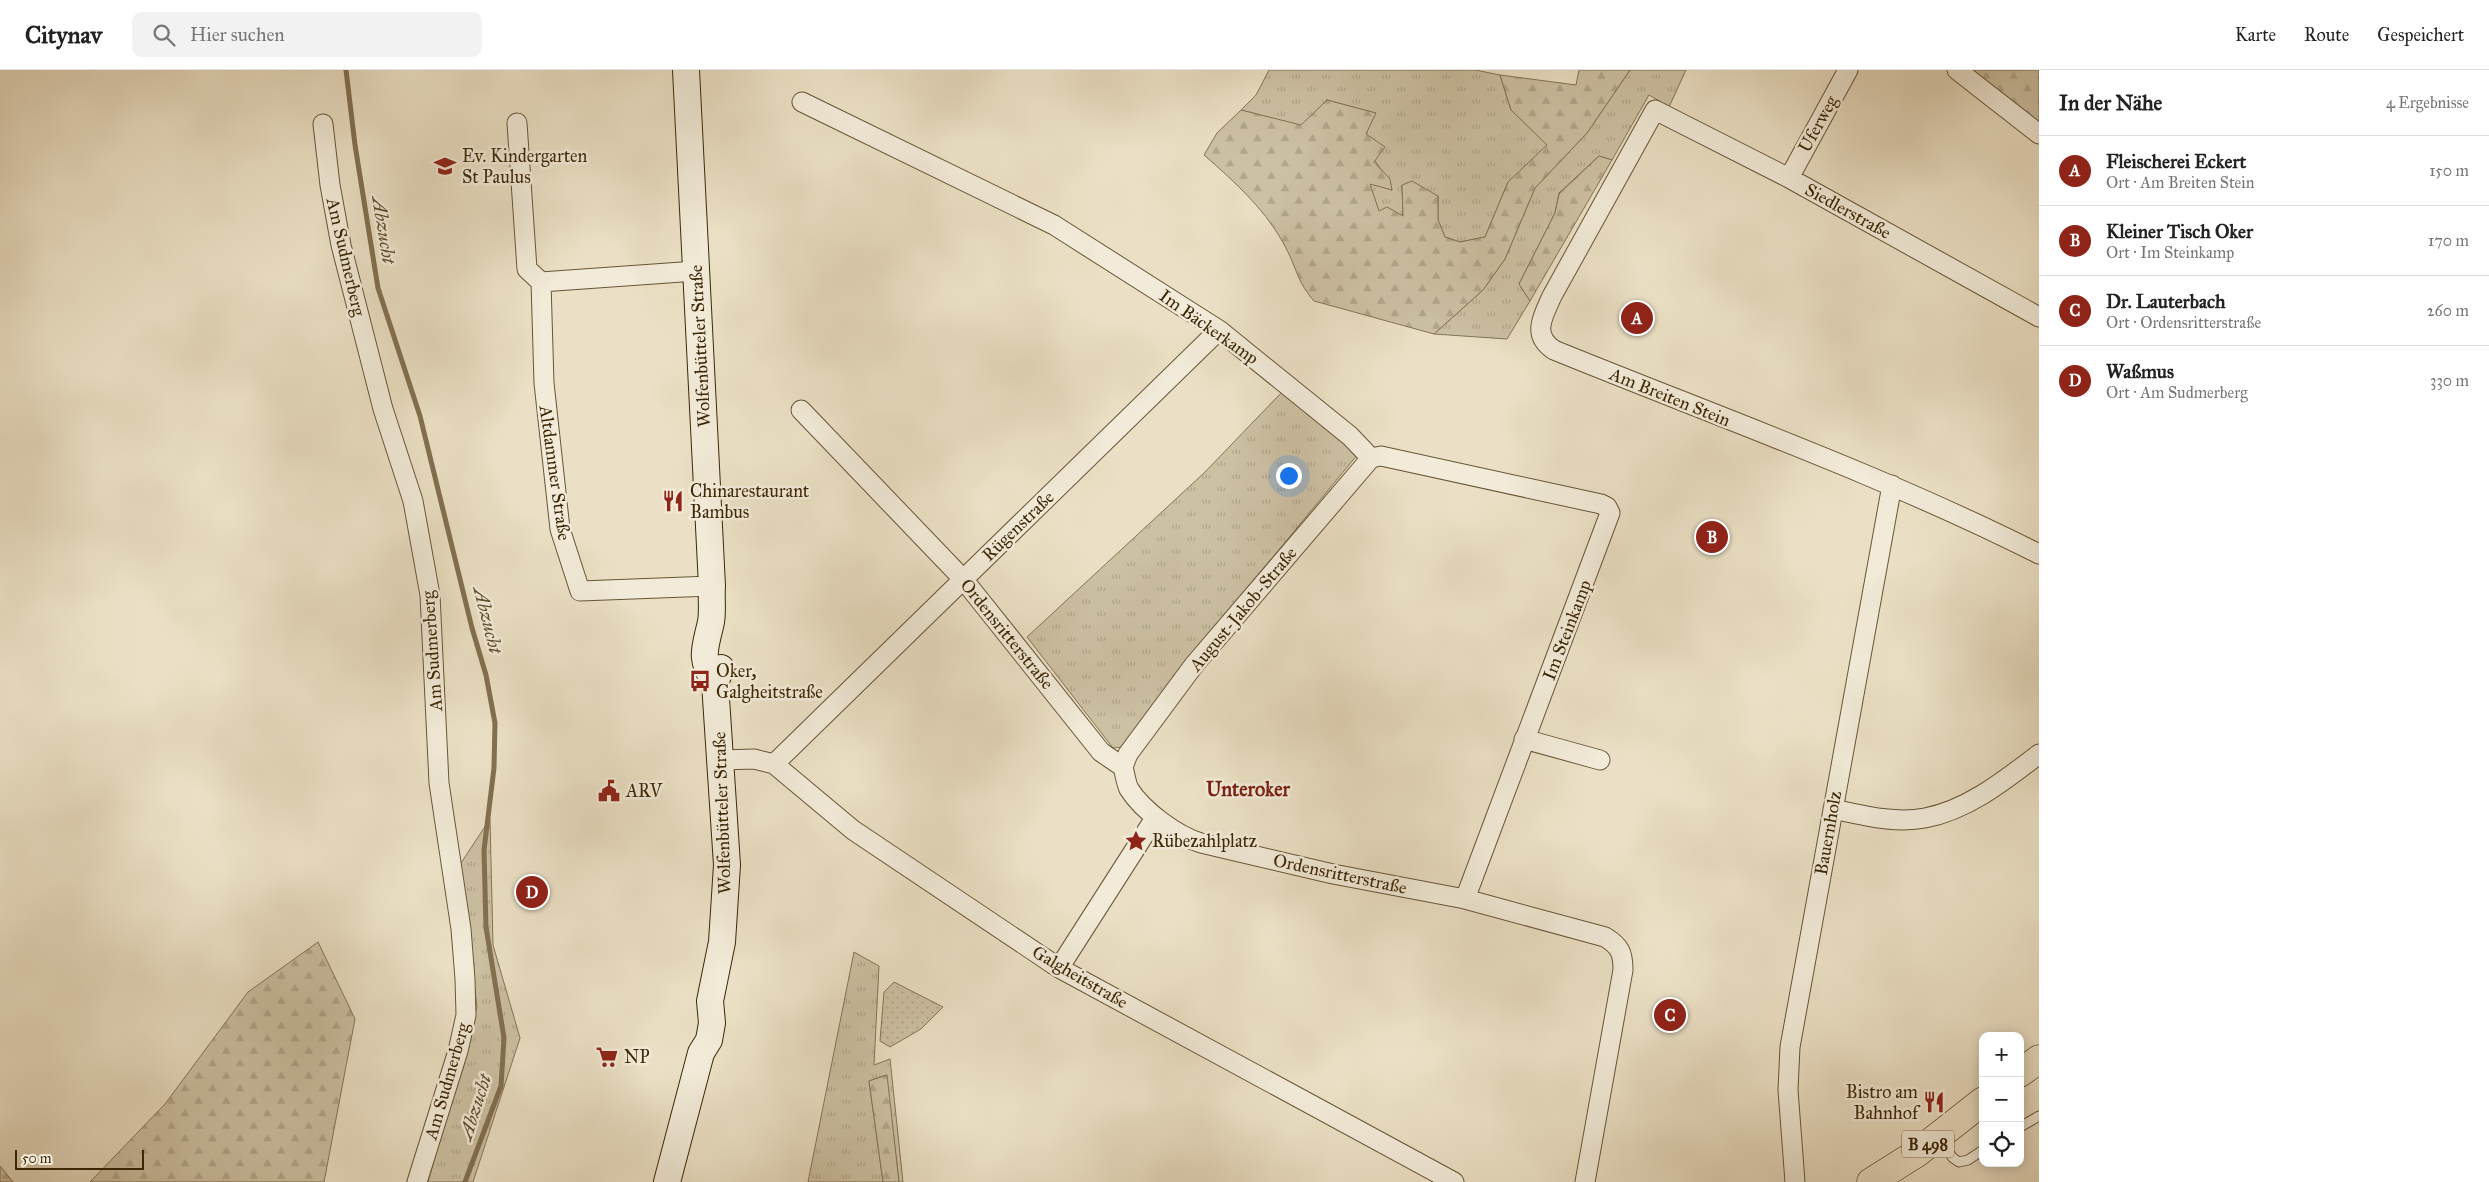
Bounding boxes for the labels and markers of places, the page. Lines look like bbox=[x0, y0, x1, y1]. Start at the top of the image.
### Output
place label: Ev. Kindergarten St Paulus bbox=[462, 145, 588, 188]
school or university icon: Ev. Kindergarten St Paulus bbox=[432, 153, 458, 179]
pin: A bbox=[1621, 299, 1653, 337]
place label: Chinarestaurant Bambus bbox=[690, 480, 810, 523]
restaurant icon: Chinarestaurant Bambus bbox=[660, 488, 686, 514]
pin: B bbox=[1696, 518, 1728, 556]
place label: Oker, Galgheitstraße bbox=[716, 660, 823, 704]
bus stop icon: Oker, Galgheitstraße bbox=[687, 668, 713, 694]
public building icon: ARV bbox=[596, 778, 622, 804]
place label: ARV bbox=[625, 780, 664, 802]
place icon: Rübezahlplatz bbox=[1123, 828, 1149, 854]
place label: Rübezahlplatz bbox=[1152, 830, 1257, 852]
pin: D bbox=[516, 873, 548, 911]
pin: C bbox=[1654, 996, 1686, 1034]
supermarket icon: NP bbox=[594, 1044, 620, 1070]
place label: NP bbox=[624, 1046, 650, 1068]
place label: Bistro am Bahnhof bbox=[1846, 1081, 1921, 1124]
restaurant icon: Bistro am Bahnhof bbox=[1921, 1089, 1947, 1115]

